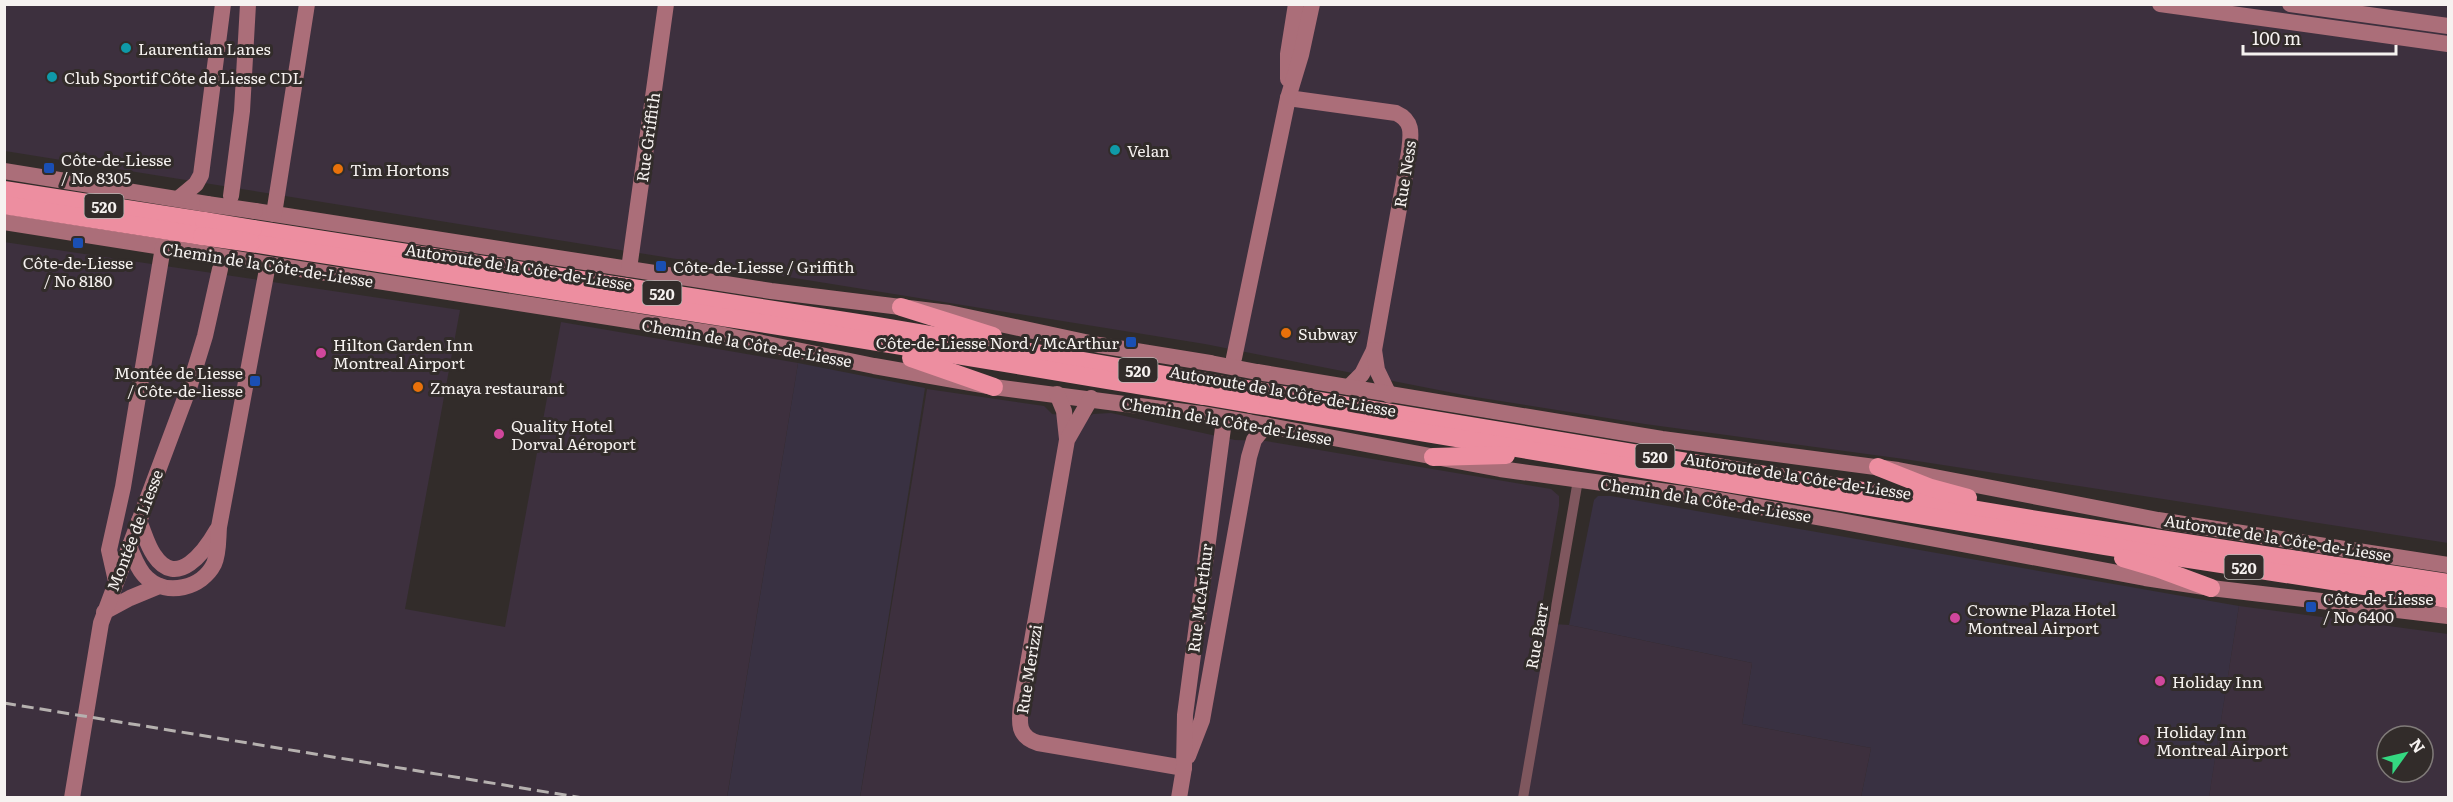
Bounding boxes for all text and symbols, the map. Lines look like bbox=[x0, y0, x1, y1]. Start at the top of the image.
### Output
scale bar bbox=[2243, 18, 2396, 56]
text: 100 m bbox=[2252, 24, 2301, 51]
place label: Laurentian Lanes bbox=[138, 36, 271, 60]
marker: Laurentian Lanes bbox=[119, 41, 133, 55]
place label: Club Sportif Côte de Liesse CDL bbox=[64, 65, 303, 89]
marker: Club Sportif Côte de Liesse CDL bbox=[45, 70, 59, 84]
street label: Rue Griffith bbox=[629, 90, 665, 183]
place label: Velan bbox=[1127, 138, 1170, 162]
street label: Rue Ness bbox=[1387, 139, 1421, 209]
marker: Velan bbox=[1108, 143, 1122, 157]
place label: Côte-de-Liesse / No 8305 bbox=[61, 147, 172, 189]
place label: Tim Hortons bbox=[350, 157, 449, 181]
marker: Côte-de-Liesse / No 8305 bbox=[42, 161, 56, 175]
marker: Tim Hortons bbox=[331, 162, 345, 176]
road number: 520 bbox=[84, 194, 124, 218]
street label: Chemin de la Côte-de-Liesse bbox=[161, 235, 375, 293]
marker: Côte-de-Liesse / No 8180 bbox=[71, 236, 85, 250]
street label: Autoroute de la Côte-de-Liesse bbox=[404, 236, 634, 296]
place label: Côte-de-Liesse / No 8180 bbox=[23, 250, 133, 292]
place label: Côte-de-Liesse / Griffith bbox=[673, 254, 855, 278]
marker: Côte-de-Liesse / Griffith bbox=[654, 259, 668, 273]
road number: 520 bbox=[642, 281, 682, 305]
street label: Chemin de la Côte-de-Liesse bbox=[640, 312, 854, 372]
place label: Subway bbox=[1298, 321, 1358, 345]
marker: Subway bbox=[1279, 326, 1293, 340]
place label: Côte-de-Liesse Nord / McArthur bbox=[876, 330, 1119, 354]
place label: Hilton Garden Inn Montreal Airport bbox=[333, 332, 474, 374]
marker: Côte-de-Liesse Nord / McArthur bbox=[1124, 335, 1138, 349]
marker: Hilton Garden Inn Montreal Airport bbox=[314, 346, 328, 360]
road number: 520 bbox=[1118, 358, 1158, 382]
street label: Autoroute de la Côte-de-Liesse bbox=[1168, 358, 1398, 422]
place label: Montée de Liesse / Côte-de-liesse bbox=[114, 360, 243, 402]
marker: Montée de Liesse / Côte-de-liesse bbox=[248, 374, 262, 388]
place label: Zmaya restaurant bbox=[430, 375, 565, 399]
marker: Zmaya restaurant bbox=[411, 380, 425, 394]
street label: Chemin de la Côte-de-Liesse bbox=[1120, 390, 1334, 450]
place label: Quality Hotel Dorval Aéroport bbox=[511, 413, 637, 455]
marker: Quality Hotel Dorval Aéroport bbox=[492, 427, 506, 441]
road number: 520 bbox=[1636, 444, 1674, 468]
street label: Autoroute de la Côte-de-Liesse bbox=[1683, 445, 1913, 505]
street label: Montée de Liesse bbox=[100, 466, 168, 594]
street label: Chemin de la Côte-de-Liesse bbox=[1599, 470, 1813, 528]
street label: Autoroute de la Côte-de-Liesse bbox=[2163, 507, 2393, 567]
street label: Rue McArthur bbox=[1180, 542, 1218, 654]
road number: 520 bbox=[2224, 555, 2264, 579]
place label: Côte-de-Liesse / No 6400 bbox=[2323, 586, 2434, 628]
place label: Crowne Plaza Hotel Montreal Airport bbox=[1967, 597, 2116, 639]
marker: Côte-de-Liesse / No 6400 bbox=[2304, 600, 2318, 614]
street label: Rue Barr bbox=[1518, 601, 1554, 671]
marker: Crowne Plaza Hotel Montreal Airport bbox=[1948, 611, 1962, 625]
street label: Rue Merizzi bbox=[1009, 623, 1047, 715]
place label: Holiday Inn bbox=[2172, 669, 2263, 693]
marker: Holiday Inn bbox=[2153, 674, 2167, 688]
place label: Holiday Inn Montreal Airport bbox=[2156, 719, 2288, 761]
north arrow bbox=[2375, 724, 2435, 784]
marker: Holiday Inn Montreal Airport bbox=[2137, 733, 2151, 747]
text: N bbox=[2405, 733, 2432, 757]

